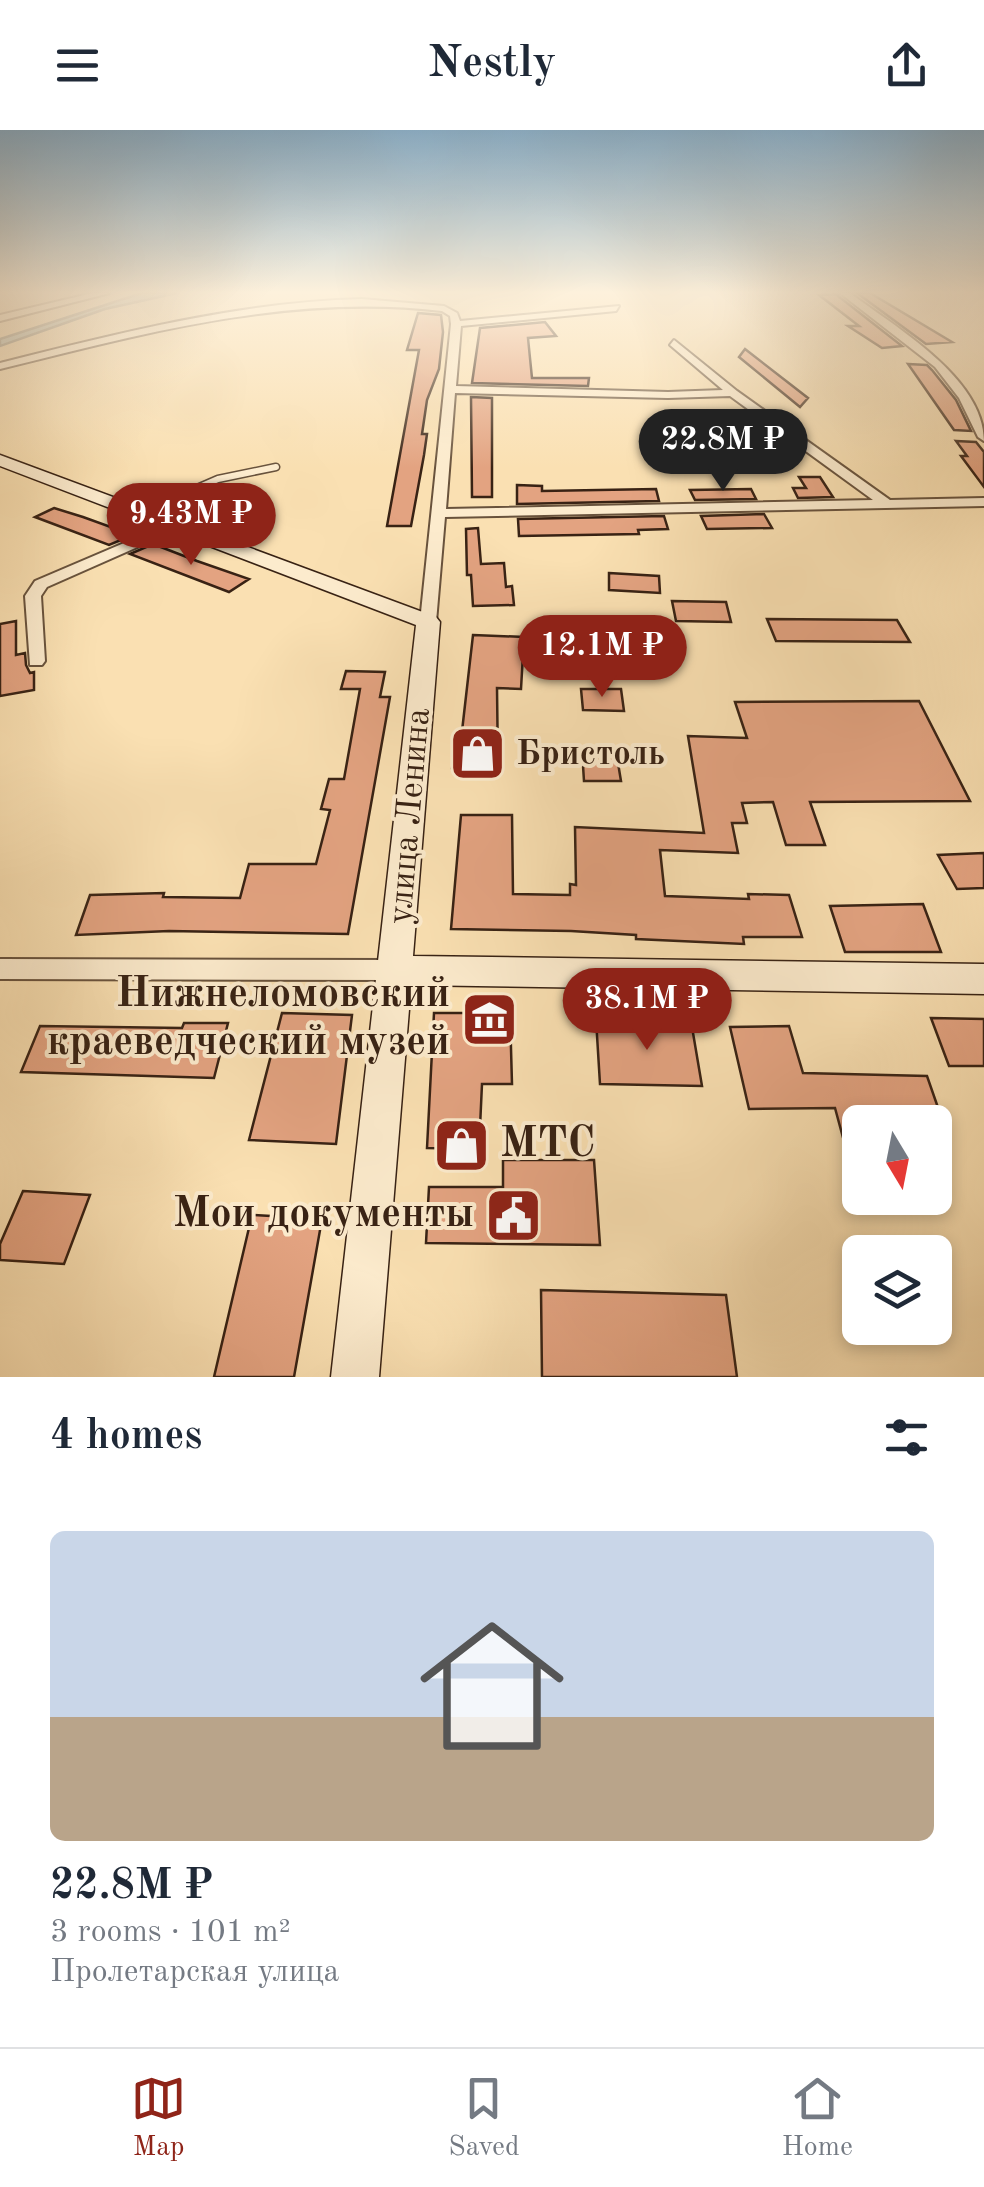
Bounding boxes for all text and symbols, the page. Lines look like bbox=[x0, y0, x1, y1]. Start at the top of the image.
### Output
icon: menu bbox=[50, 38, 105, 93]
icon: share bbox=[879, 38, 934, 93]
text: Nestly bbox=[428, 42, 556, 87]
pin: 22.8M ₽ bbox=[631, 409, 815, 494]
text: 22.8M ₽ bbox=[661, 425, 785, 457]
pin: 9.43M ₽ bbox=[99, 483, 283, 568]
text: 9.43M ₽ bbox=[129, 499, 253, 531]
pin: 12.1M ₽ bbox=[510, 615, 694, 700]
text: 12.1M ₽ bbox=[540, 631, 664, 663]
street label: улица Ленина bbox=[383, 706, 437, 926]
shop icon: Бристоль bbox=[447, 724, 507, 784]
place label: Бристоль bbox=[516, 737, 665, 772]
pin: 38.1M ₽ bbox=[555, 968, 739, 1053]
place label: Нижнеломовский краеведческий музей bbox=[47, 974, 450, 1064]
text: 38.1M ₽ bbox=[585, 984, 709, 1016]
museum icon: Нижнеломовский краеведческий музей bbox=[459, 989, 519, 1049]
north arrow bbox=[842, 1105, 952, 1215]
map controls bbox=[842, 1105, 952, 1345]
shop icon: МТС bbox=[431, 1115, 491, 1175]
place label: МТС bbox=[500, 1123, 595, 1166]
public building icon: Мои документы bbox=[483, 1185, 543, 1245]
place label: Мои документы bbox=[173, 1194, 474, 1236]
button: layers bbox=[842, 1235, 952, 1345]
icon: filters bbox=[879, 1410, 934, 1465]
text: 4 homes bbox=[50, 1416, 202, 1458]
icon: home bbox=[402, 1596, 582, 1776]
text: 22.8M ₽ bbox=[50, 1866, 213, 1908]
text: 3 rooms · 101 m² bbox=[50, 1917, 291, 1949]
text: Пролетарская улица bbox=[50, 1957, 339, 1989]
tab: Map bbox=[131, 2071, 186, 2166]
tab: Saved bbox=[448, 2071, 520, 2166]
tab: Home bbox=[782, 2071, 853, 2166]

